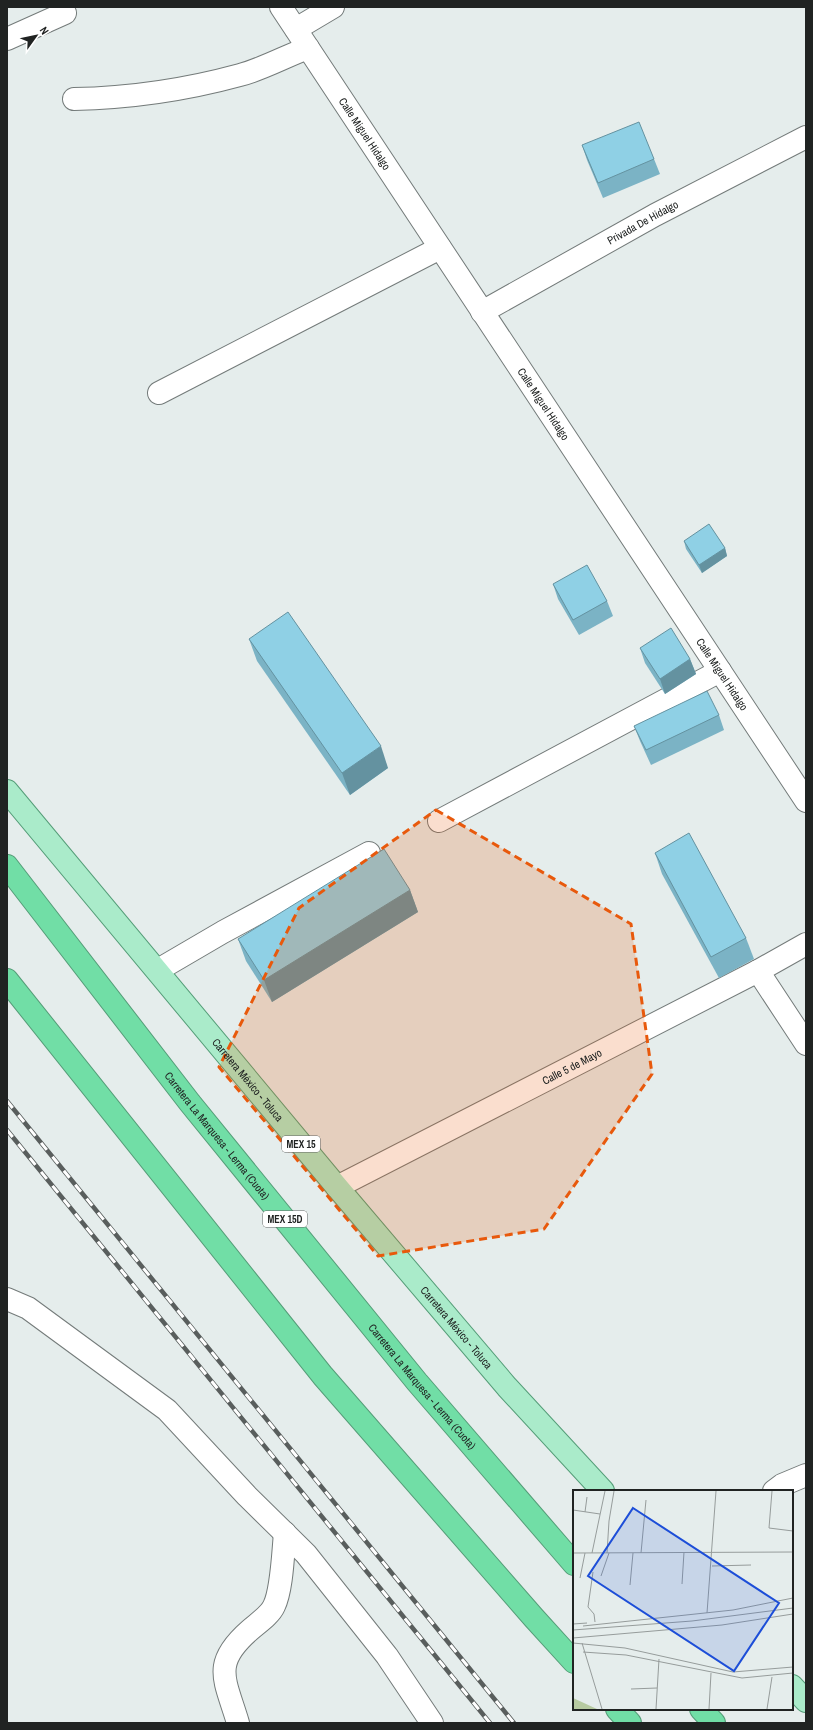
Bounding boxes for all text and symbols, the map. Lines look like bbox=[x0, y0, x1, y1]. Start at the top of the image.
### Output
north arrow bbox=[16, 16, 56, 56]
text: N bbox=[37, 24, 52, 37]
street label: Calle Miguel Hidalgo bbox=[336, 95, 394, 173]
street label: Privada De Hidalgo bbox=[605, 197, 681, 247]
street label: Calle Miguel Hidalgo bbox=[515, 365, 573, 443]
street label: Calle Miguel Hidalgo bbox=[693, 635, 751, 713]
street label: Carretera México - Toluca bbox=[209, 1035, 286, 1124]
street label: Calle 5 de Mayo bbox=[540, 1045, 604, 1088]
street label: Carretera La Marquesa - Lerma (Cuota) bbox=[162, 1069, 273, 1202]
road number: MEX 15 bbox=[282, 1136, 320, 1152]
road number: MEX 15D bbox=[263, 1211, 307, 1227]
street label: Carretera México - Toluca bbox=[418, 1283, 495, 1372]
street label: Carretera La Marquesa - Lerma (Cuota) bbox=[365, 1321, 479, 1452]
inset map bbox=[573, 1490, 793, 1710]

